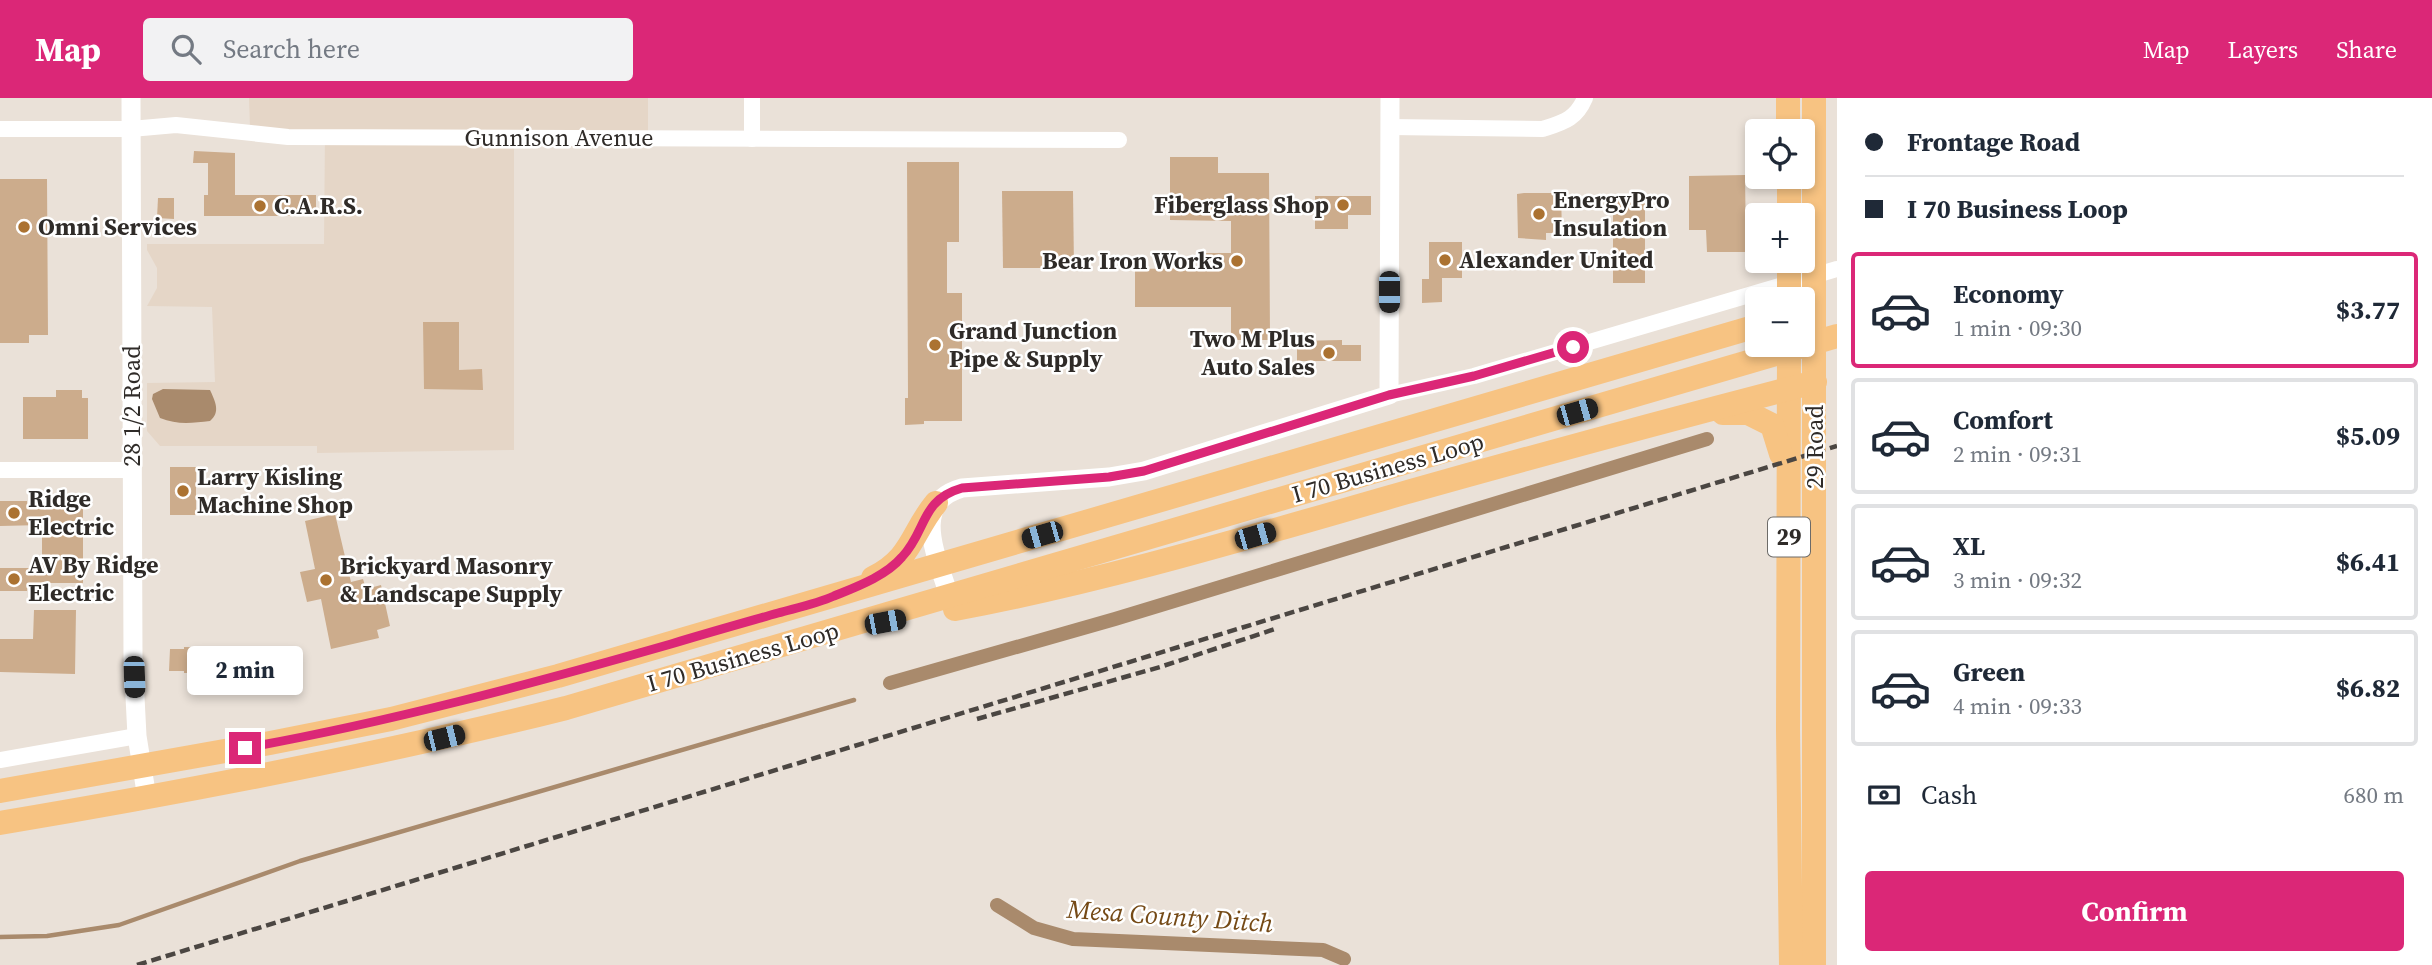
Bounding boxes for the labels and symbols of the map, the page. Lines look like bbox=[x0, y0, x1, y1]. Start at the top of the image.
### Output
street label: Gunnison Avenue bbox=[464, 121, 654, 154]
place label: EnergyPro Insulation bbox=[1553, 183, 1670, 244]
place label: Fiberglass Shop bbox=[1154, 188, 1329, 221]
place label: C.A.R.S. bbox=[274, 189, 363, 222]
marker: Fiberglass Shop bbox=[1335, 197, 1351, 213]
marker: C.A.R.S. bbox=[252, 198, 268, 214]
marker: EnergyPro Insulation bbox=[1531, 206, 1547, 222]
place label: Omni Services bbox=[38, 210, 197, 243]
marker: Omni Services bbox=[16, 219, 32, 235]
place label: Alexander United bbox=[1459, 243, 1653, 276]
place label: Bear Iron Works bbox=[1042, 244, 1223, 277]
marker: Alexander United bbox=[1437, 252, 1453, 268]
marker: Bear Iron Works bbox=[1229, 253, 1245, 269]
car bbox=[1379, 271, 1400, 313]
place label: Grand Junction Pipe & Supply bbox=[949, 314, 1117, 375]
place label: Two M Plus Auto Sales bbox=[1190, 322, 1315, 383]
route start bbox=[1557, 331, 1589, 363]
marker: Grand Junction Pipe & Supply bbox=[927, 337, 943, 353]
street label: 28 1/2 Road bbox=[115, 345, 148, 467]
marker: Two M Plus Auto Sales bbox=[1321, 345, 1337, 361]
car bbox=[1554, 396, 1601, 428]
street label: 29 Road bbox=[1798, 405, 1831, 489]
street label: I 70 Business Loop bbox=[1288, 424, 1488, 511]
place label: Larry Kisling Machine Shop bbox=[197, 460, 353, 521]
place label: Ridge Electric bbox=[28, 482, 114, 543]
marker: Larry Kisling Machine Shop bbox=[175, 483, 191, 499]
marker: Ridge Electric bbox=[6, 505, 22, 521]
road number: 29 bbox=[1768, 518, 1810, 556]
car bbox=[1019, 519, 1066, 551]
car bbox=[1232, 520, 1279, 552]
place label: AV By Ridge Electric bbox=[28, 548, 159, 609]
place label: Brickyard Masonry & Landscape Supply bbox=[340, 549, 563, 610]
marker: AV By Ridge Electric bbox=[6, 571, 22, 587]
marker: Brickyard Masonry & Landscape Supply bbox=[318, 572, 334, 588]
car bbox=[863, 608, 908, 636]
street label: I 70 Business Loop bbox=[643, 613, 843, 700]
callout: 2 min bbox=[187, 646, 303, 696]
car bbox=[123, 656, 146, 698]
car bbox=[422, 723, 467, 753]
route end bbox=[229, 732, 261, 764]
water label: Mesa County Ditch bbox=[1065, 891, 1274, 941]

